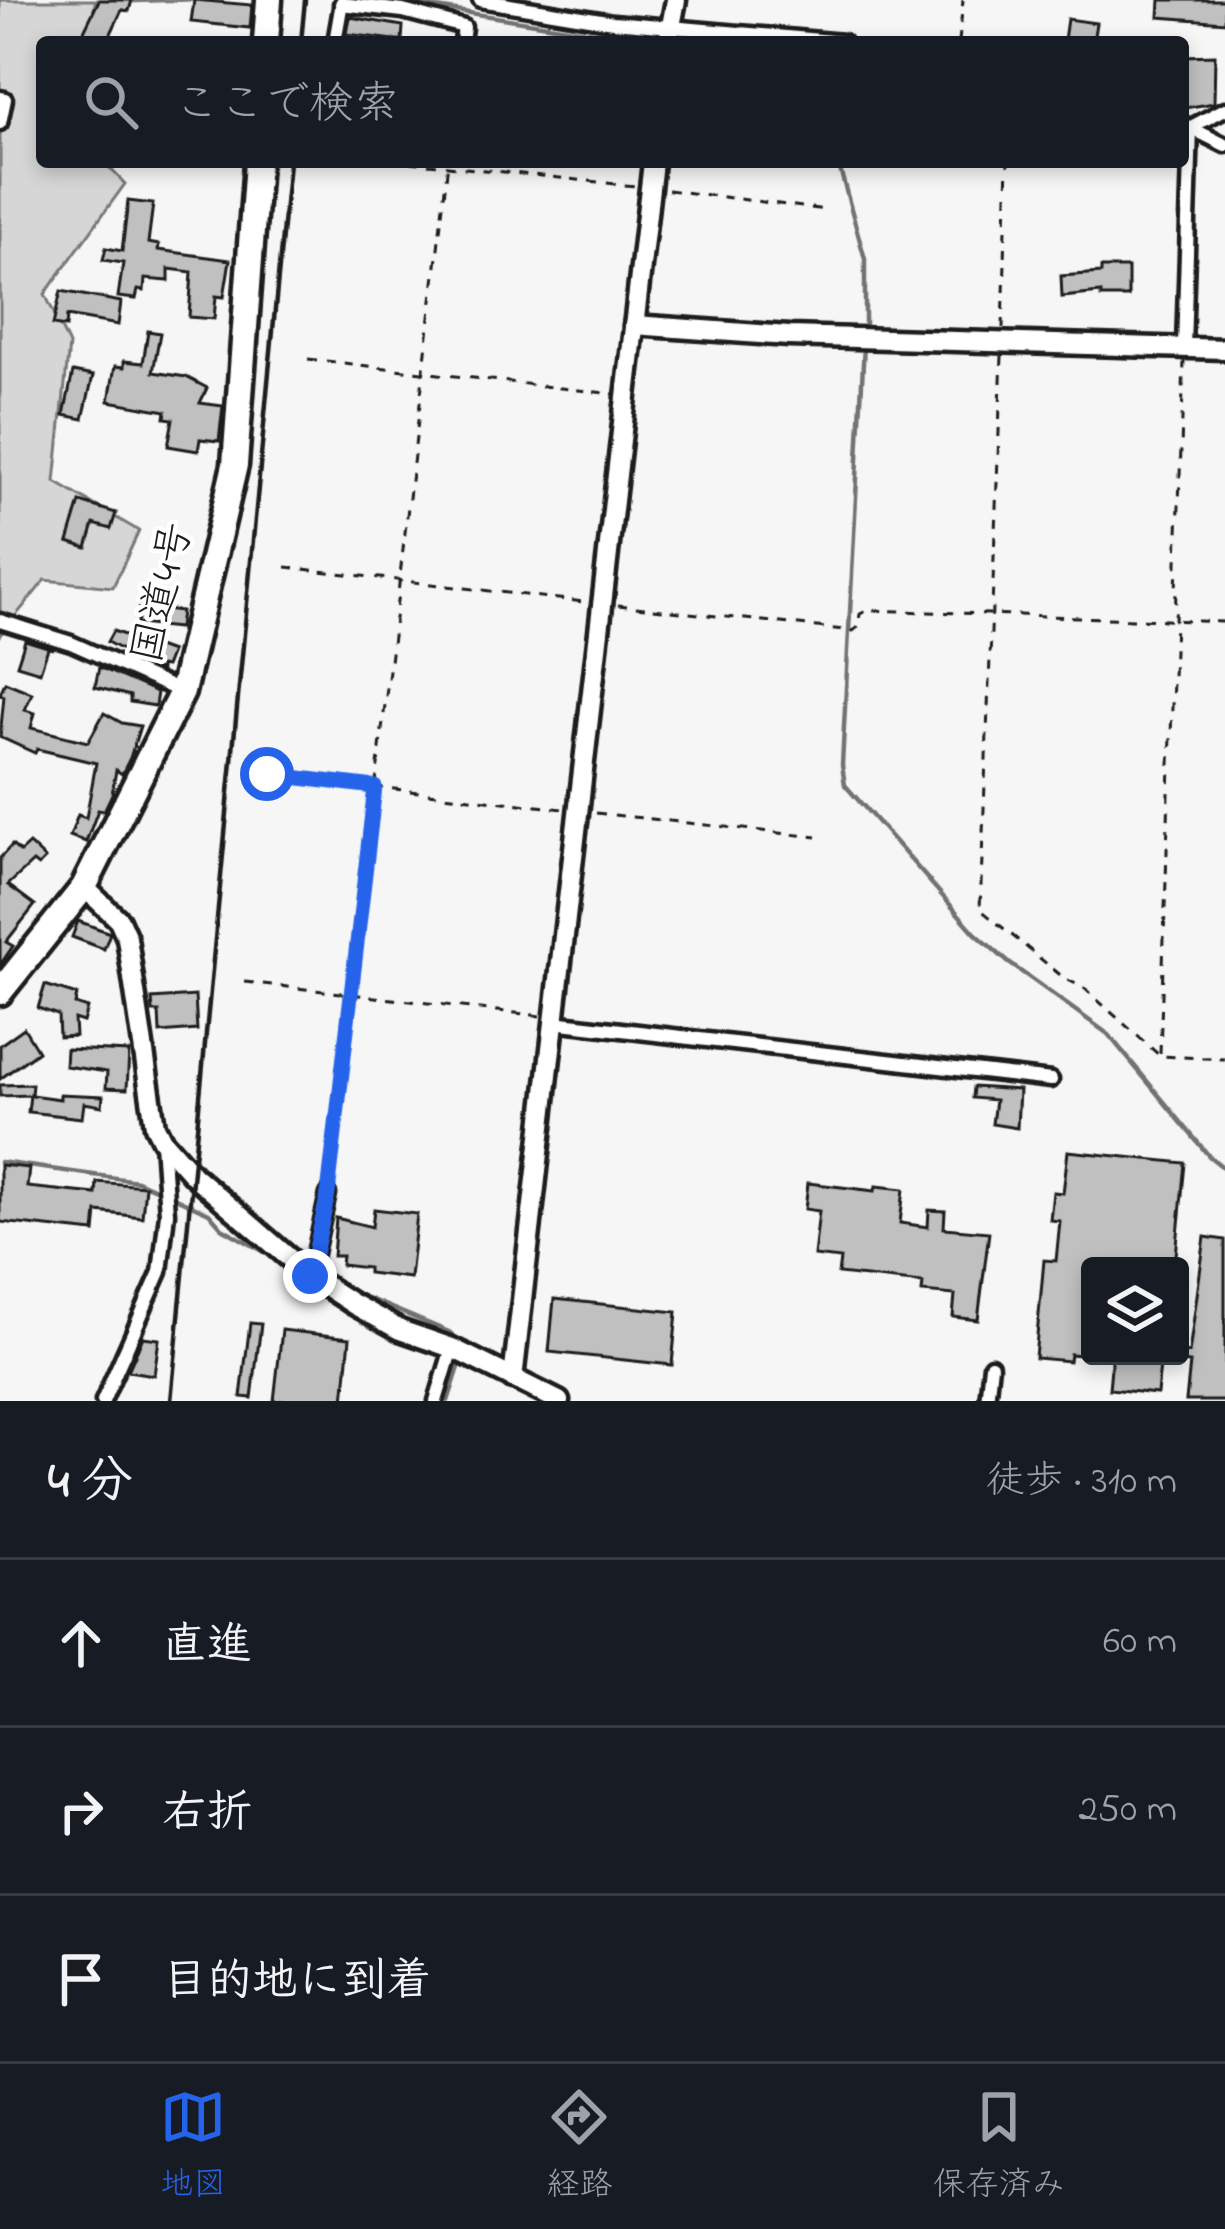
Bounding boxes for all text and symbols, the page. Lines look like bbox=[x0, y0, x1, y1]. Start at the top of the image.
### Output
search box bbox=[36, 36, 1189, 168]
icon: search bbox=[78, 69, 144, 135]
text: ここで検索 bbox=[174, 73, 399, 139]
street label: 国道4号 bbox=[118, 516, 210, 670]
route start bbox=[240, 747, 294, 801]
route end bbox=[283, 1249, 337, 1303]
map controls bbox=[1081, 1257, 1189, 1365]
button: layers bbox=[1081, 1257, 1189, 1365]
text: 4 分 bbox=[48, 1446, 133, 1521]
text: 徒歩 · 310 m bbox=[986, 1454, 1177, 1511]
icon: ahead bbox=[48, 1610, 114, 1676]
text: 直進 bbox=[162, 1614, 252, 1680]
text: 60 m bbox=[1103, 1614, 1177, 1671]
icon: right bbox=[48, 1778, 114, 1844]
text: 右折 bbox=[162, 1782, 252, 1848]
text: 250 m bbox=[1078, 1782, 1177, 1839]
icon: arrive bbox=[48, 1946, 114, 2012]
text: 目的地に到着 bbox=[162, 1950, 432, 2016]
tab: 地図 bbox=[160, 2084, 226, 2210]
tab: 経路 bbox=[546, 2084, 612, 2210]
tab: 保存済み bbox=[933, 2084, 1065, 2210]

